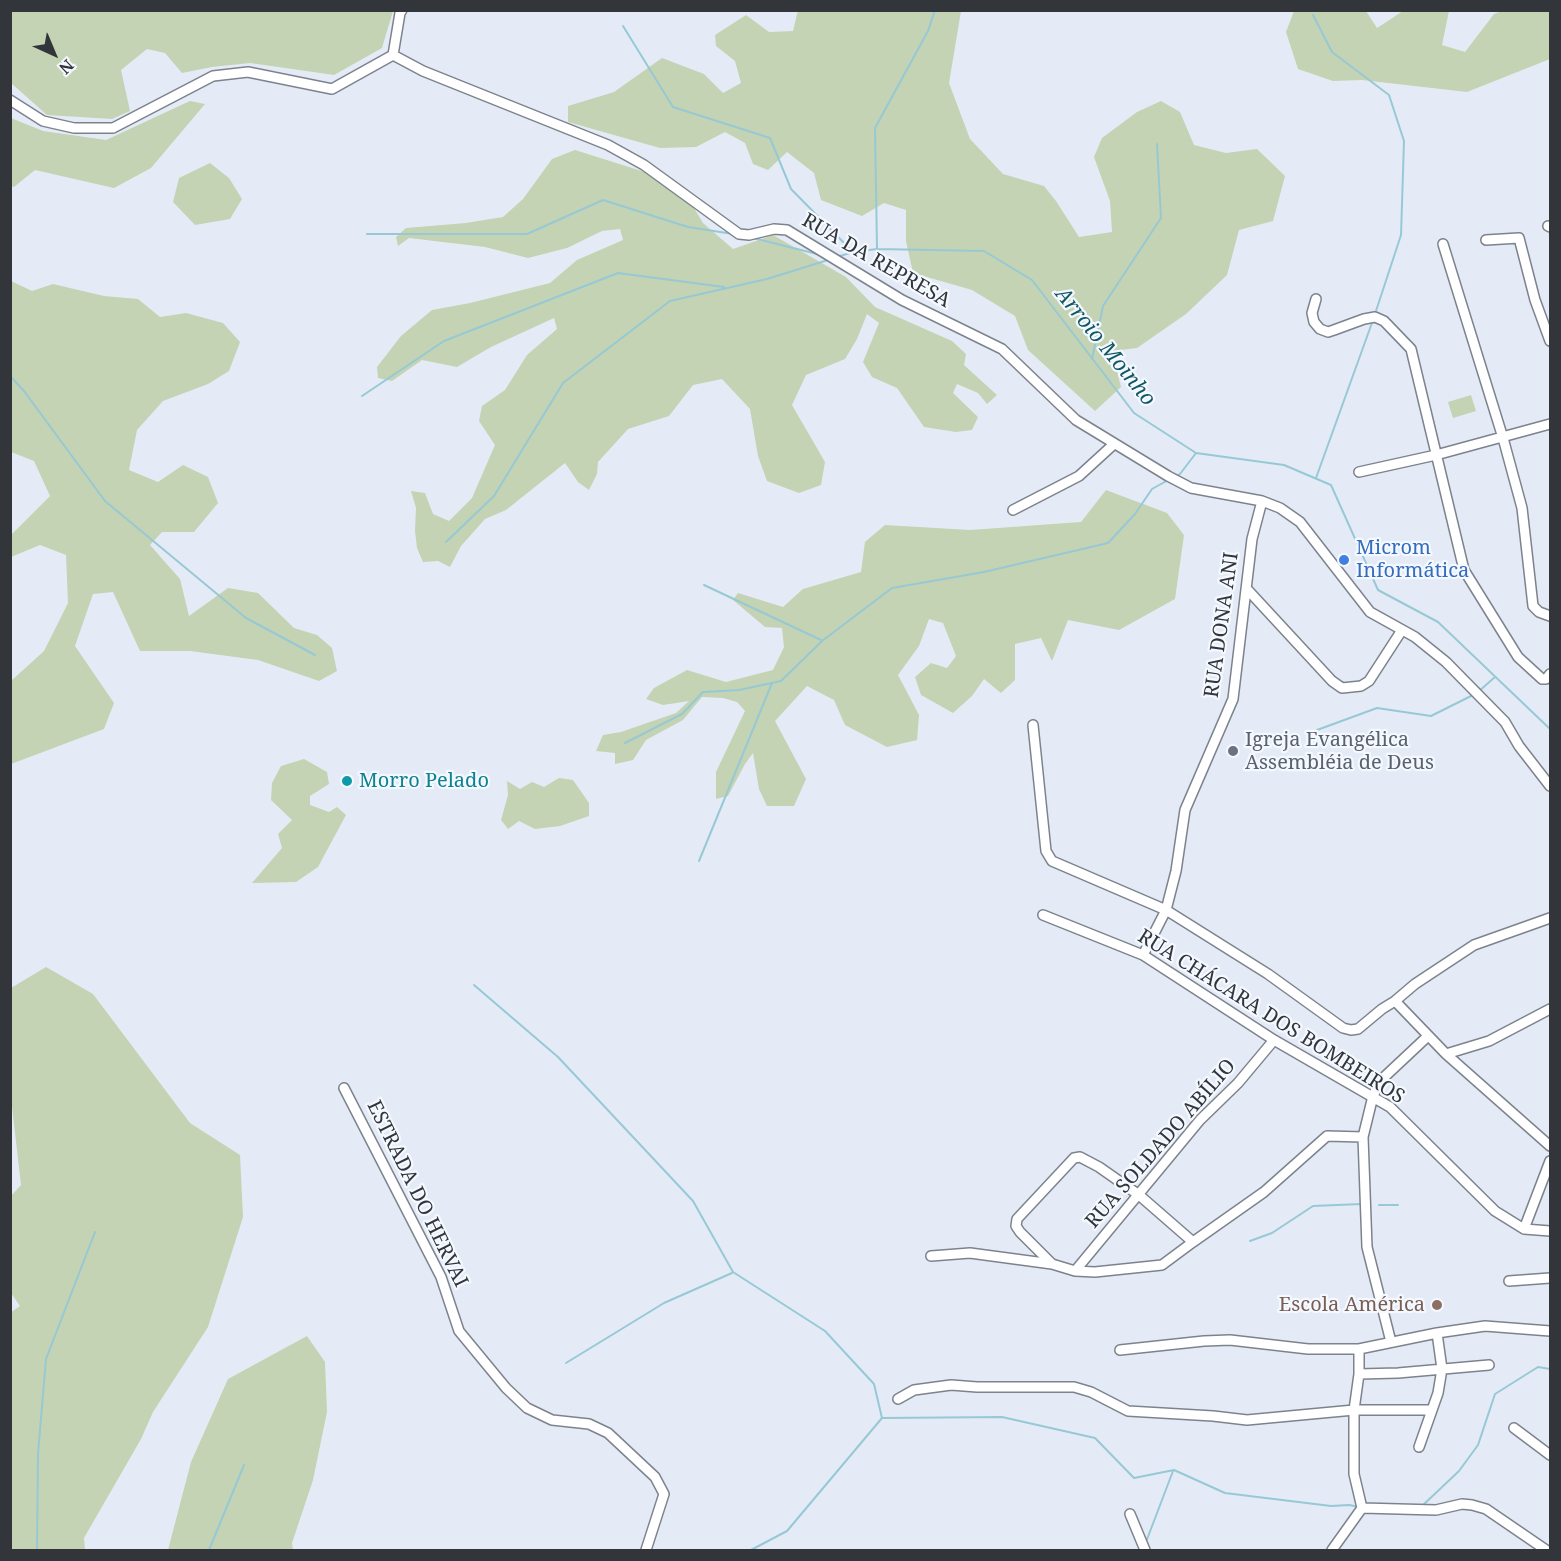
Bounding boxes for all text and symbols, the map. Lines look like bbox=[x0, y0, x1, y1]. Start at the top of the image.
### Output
north arrow bbox=[24, 24, 84, 84]
text: N bbox=[54, 55, 79, 79]
street label: RUA DA REPRESA bbox=[798, 209, 954, 313]
water label: Arroio Moinho bbox=[1049, 283, 1161, 411]
place label: Microm Informática bbox=[1356, 536, 1469, 583]
street label: RUA DONA ANI bbox=[1200, 551, 1244, 699]
marker: Microm Informática bbox=[1337, 553, 1351, 567]
place label: Igreja Evangélica Assembléia de Deus bbox=[1245, 728, 1434, 775]
marker: Igreja Evangélica Assembléia de Deus bbox=[1226, 744, 1240, 758]
place label: Morro Pelado bbox=[359, 769, 489, 793]
marker: Morro Pelado bbox=[340, 774, 354, 788]
street label: RUA CHÁCARA DOS BOMBEIROS bbox=[1133, 925, 1409, 1109]
street label: RUA SOLDADO ABÍLIO bbox=[1081, 1054, 1241, 1234]
street label: ESTRADA DO HERVAI bbox=[361, 1097, 473, 1291]
place label: Escola América bbox=[1279, 1293, 1425, 1317]
marker: Escola América bbox=[1430, 1298, 1444, 1312]

